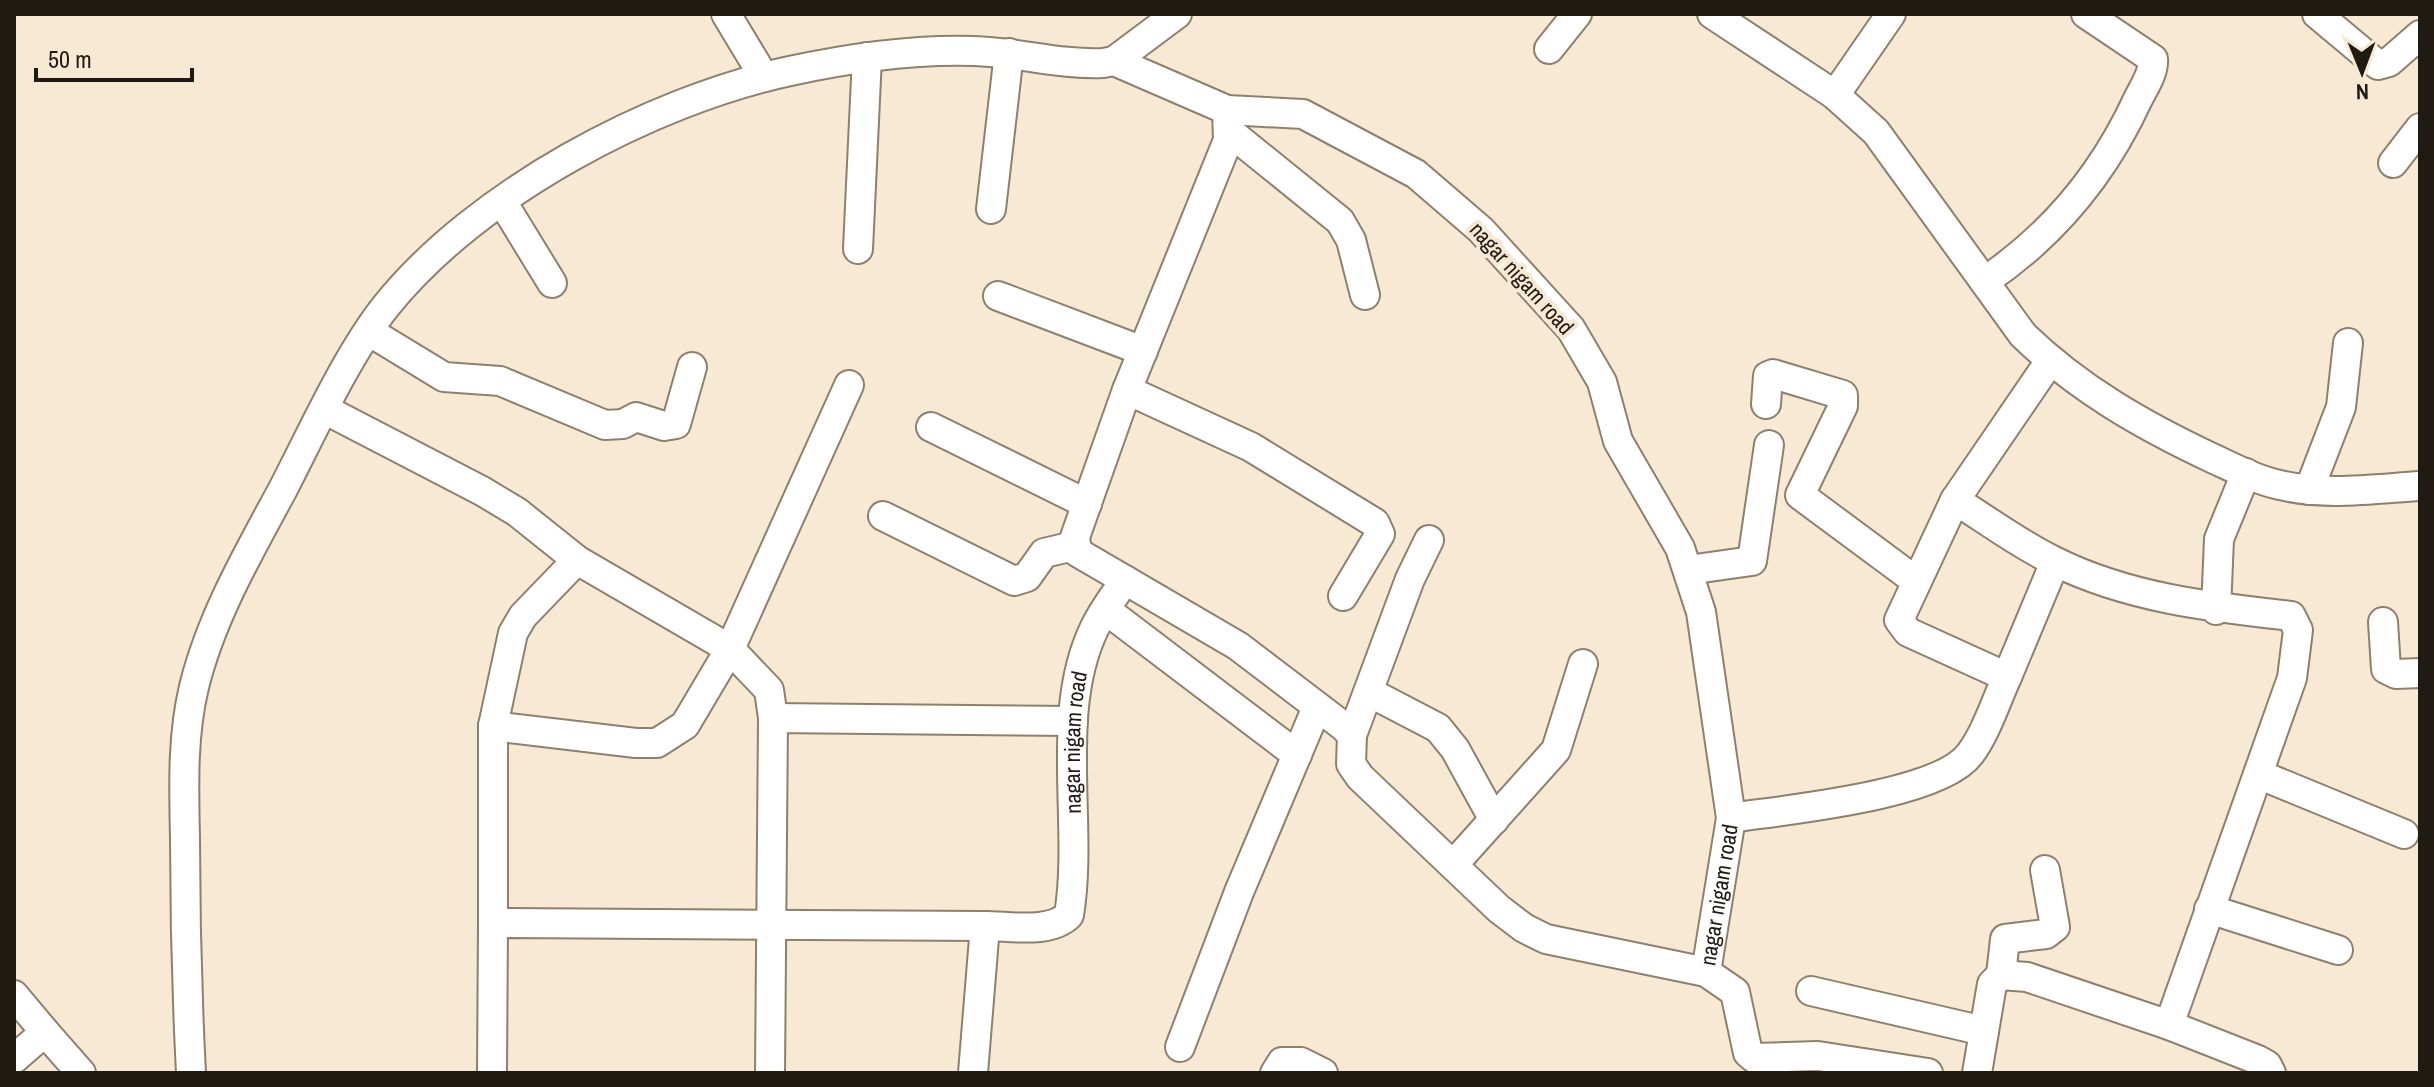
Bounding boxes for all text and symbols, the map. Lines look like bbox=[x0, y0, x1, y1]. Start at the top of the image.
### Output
scale bar bbox=[36, 32, 192, 82]
north arrow bbox=[2322, 32, 2402, 112]
text: 50 m bbox=[48, 43, 92, 75]
text: N bbox=[2356, 77, 2369, 107]
street label: nagar nigam road bbox=[1463, 215, 1581, 341]
street label: nagar nigam road bbox=[1057, 668, 1094, 814]
street label: nagar nigam road bbox=[1692, 822, 1745, 968]

